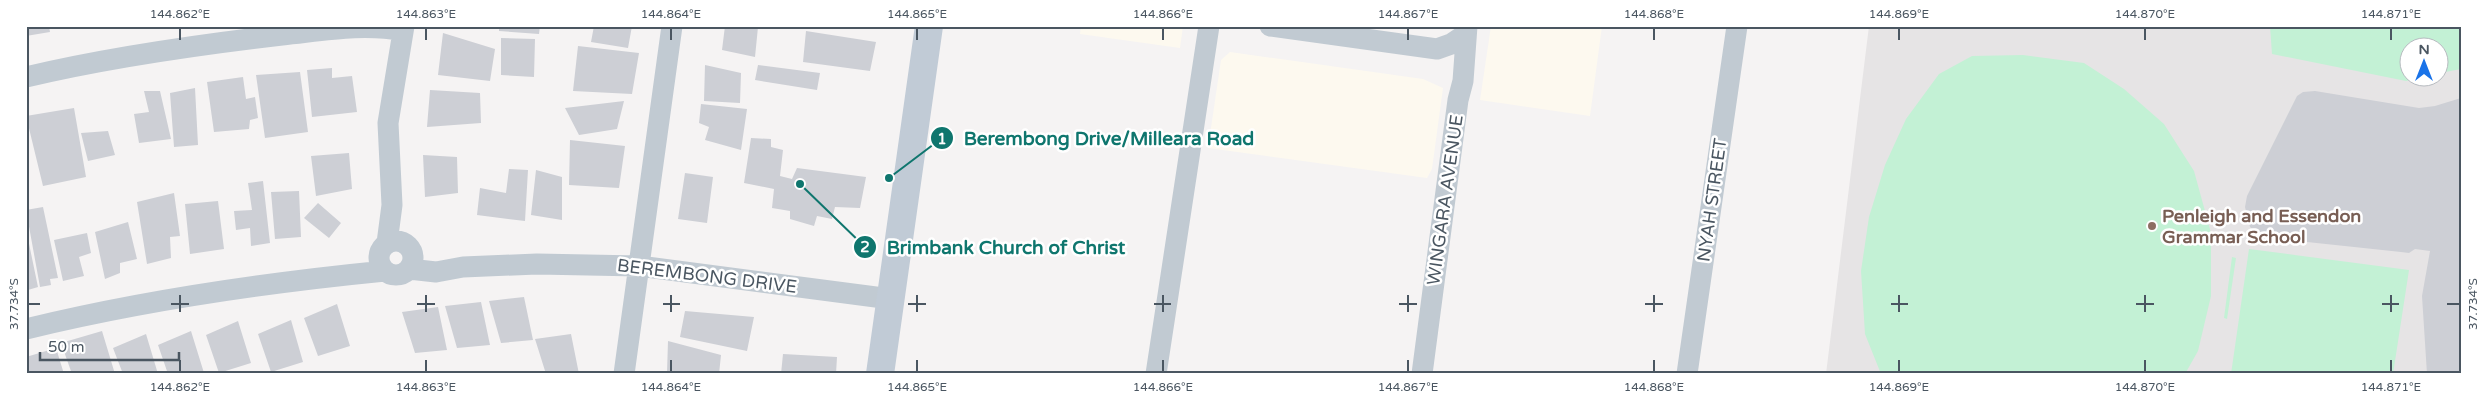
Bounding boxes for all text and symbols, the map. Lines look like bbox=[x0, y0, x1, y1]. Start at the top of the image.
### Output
text: 144.862°E bbox=[150, 7, 211, 21]
text: 144.863°E bbox=[396, 7, 457, 21]
text: 144.864°E bbox=[641, 7, 702, 21]
text: 144.865°E bbox=[887, 7, 947, 21]
text: 144.866°E bbox=[1133, 7, 1194, 21]
text: 144.867°E bbox=[1378, 7, 1439, 21]
text: 144.868°E bbox=[1624, 7, 1685, 21]
text: 144.869°E bbox=[1869, 7, 1930, 21]
text: 144.870°E bbox=[2115, 7, 2176, 21]
text: 144.871°E bbox=[2361, 7, 2422, 21]
north arrow bbox=[2400, 38, 2450, 88]
text: N bbox=[2418, 41, 2430, 58]
street label: WINGARA AVENUE bbox=[1422, 113, 1468, 287]
callout: Berembong Drive/Milleara Road bbox=[929, 121, 1265, 155]
text: Berembong Drive/Milleara Road bbox=[964, 128, 1254, 151]
text: 1 bbox=[937, 130, 947, 148]
street label: NYAH STREET bbox=[1692, 137, 1732, 263]
place label: Penleigh and Essendon Grammar School bbox=[2162, 205, 2361, 248]
marker: Penleigh and Essendon Grammar School bbox=[2146, 220, 2158, 232]
callout: Brimbank Church of Christ bbox=[852, 230, 1136, 264]
text: Brimbank Church of Christ bbox=[887, 237, 1126, 259]
text: 2 bbox=[860, 238, 870, 256]
street label: BEREMBONG DRIVE bbox=[616, 254, 798, 298]
text: 37.734°S bbox=[7, 278, 21, 330]
text: 37.734°S bbox=[2466, 278, 2480, 330]
scale bar bbox=[40, 330, 179, 362]
text: 50 m bbox=[48, 338, 85, 356]
text: 144.862°E bbox=[150, 380, 211, 394]
text: 144.863°E bbox=[396, 380, 457, 394]
text: 144.864°E bbox=[641, 380, 702, 394]
text: 144.865°E bbox=[887, 380, 947, 394]
text: 144.866°E bbox=[1133, 380, 1194, 394]
text: 144.867°E bbox=[1378, 380, 1439, 394]
text: 144.868°E bbox=[1624, 380, 1685, 394]
text: 144.869°E bbox=[1869, 380, 1930, 394]
text: 144.870°E bbox=[2115, 380, 2176, 394]
text: 144.871°E bbox=[2361, 380, 2422, 394]

